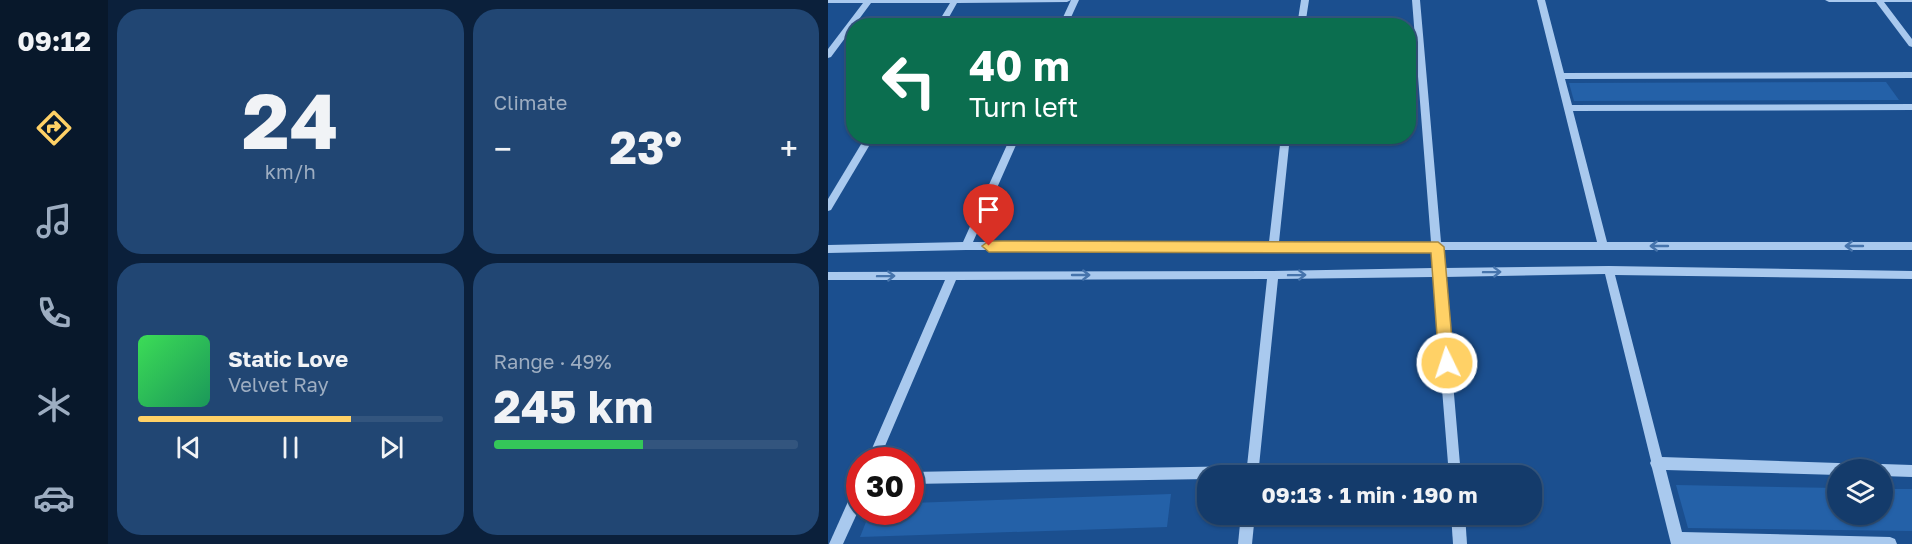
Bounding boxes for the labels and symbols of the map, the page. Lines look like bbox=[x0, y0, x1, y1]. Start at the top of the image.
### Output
pin bbox=[963, 184, 1014, 246]
one-way arrow bbox=[1649, 240, 1669, 252]
one-way arrow bbox=[1844, 240, 1864, 252]
one-way arrow bbox=[1482, 267, 1502, 278]
one-way arrow bbox=[1071, 269, 1091, 281]
one-way arrow bbox=[1287, 269, 1307, 281]
one-way arrow bbox=[876, 270, 896, 282]
position arrow bbox=[1415, 331, 1479, 395]
speed limit sign: 30 bbox=[846, 447, 924, 525]

